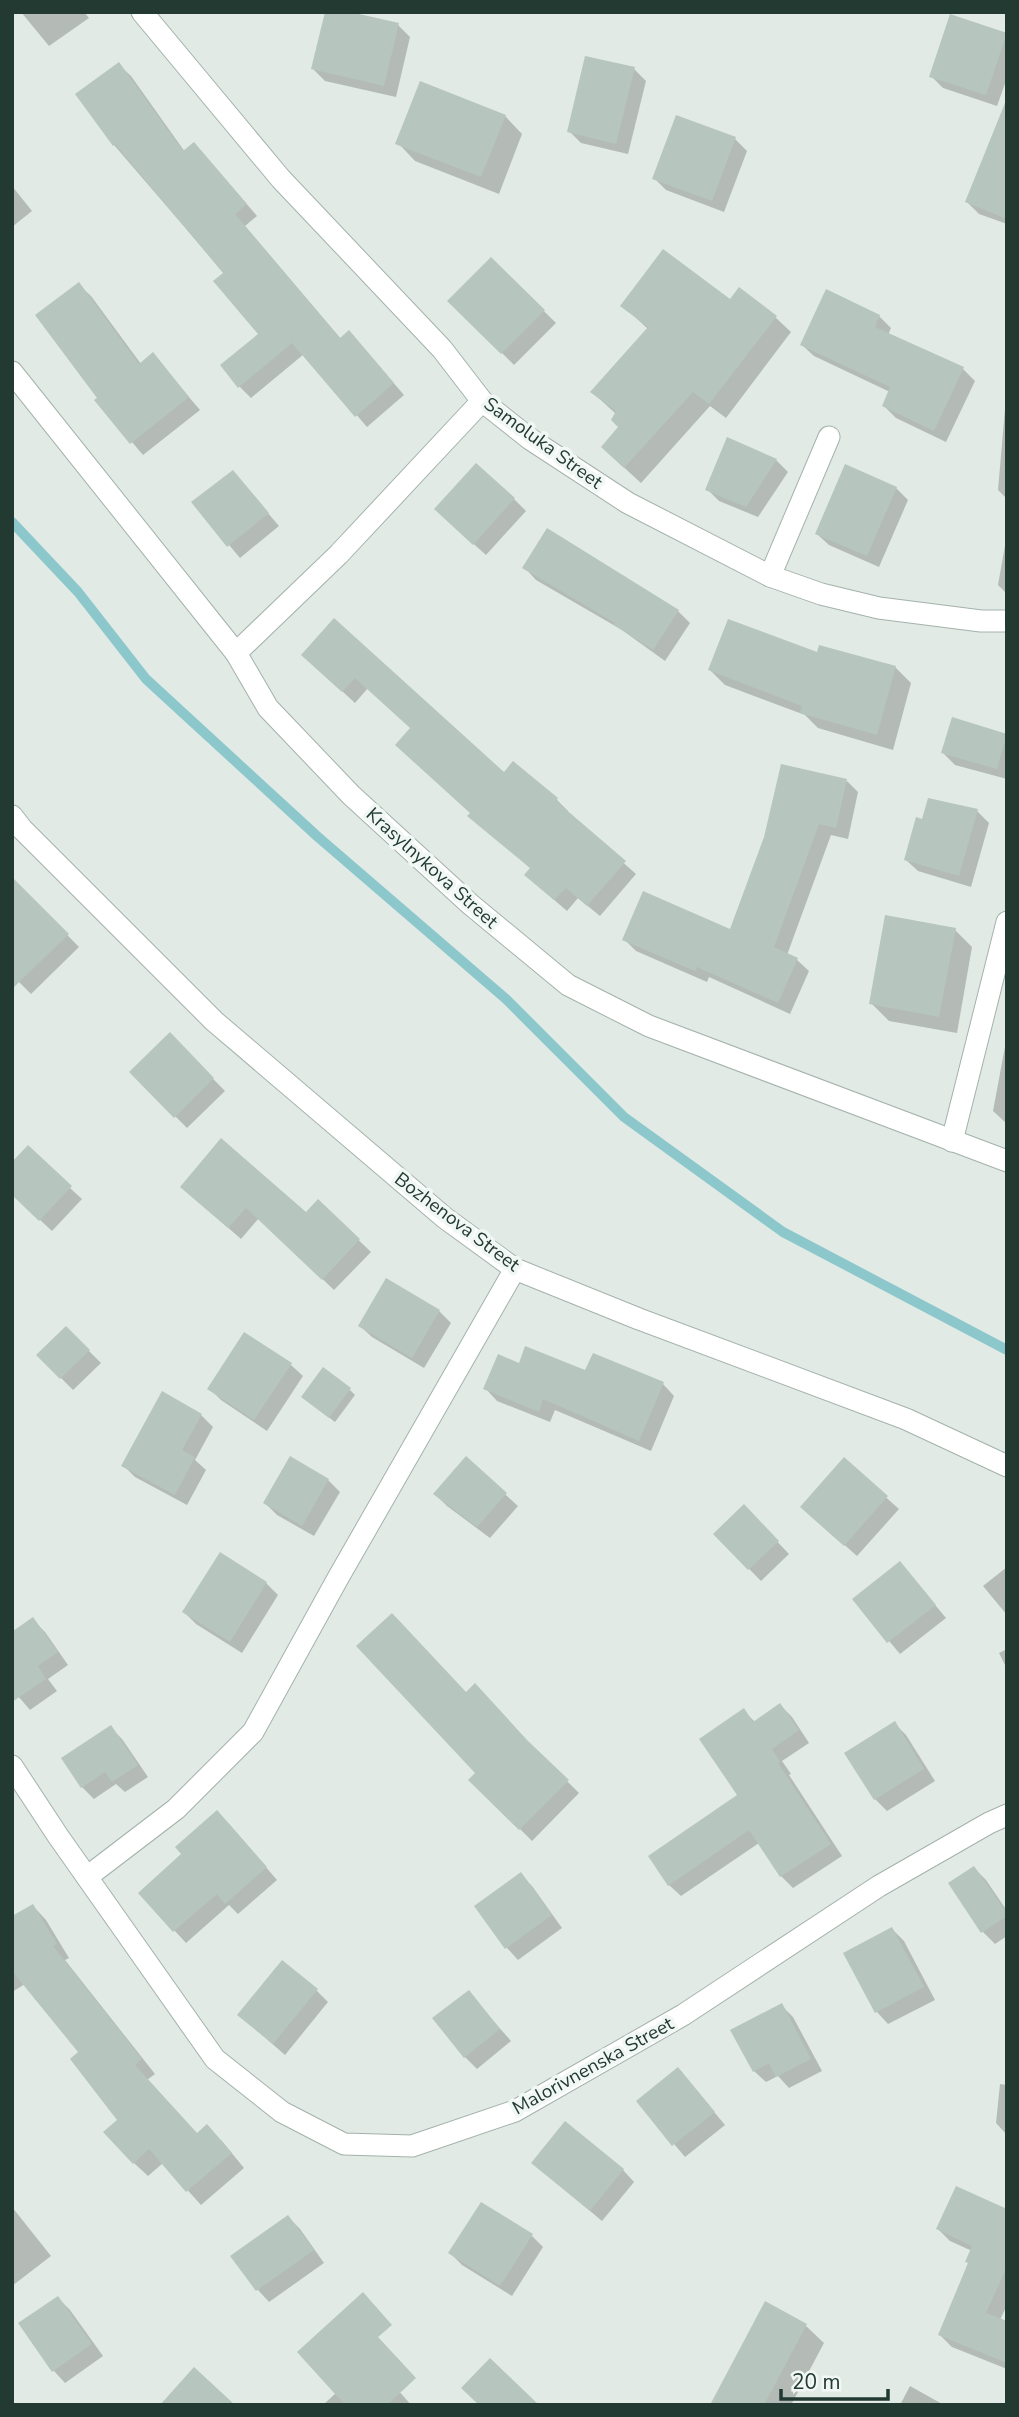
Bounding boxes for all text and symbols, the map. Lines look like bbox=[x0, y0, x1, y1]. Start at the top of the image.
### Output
street label: Samoluka Street bbox=[478, 391, 608, 495]
street label: Krasylnykova Street bbox=[360, 802, 504, 935]
street label: Bozhenova Street bbox=[389, 1166, 525, 1278]
street label: Malorivnenska Street bbox=[508, 2011, 679, 2121]
scale bar bbox=[781, 2358, 888, 2402]
text: 20 m bbox=[792, 2368, 841, 2396]

